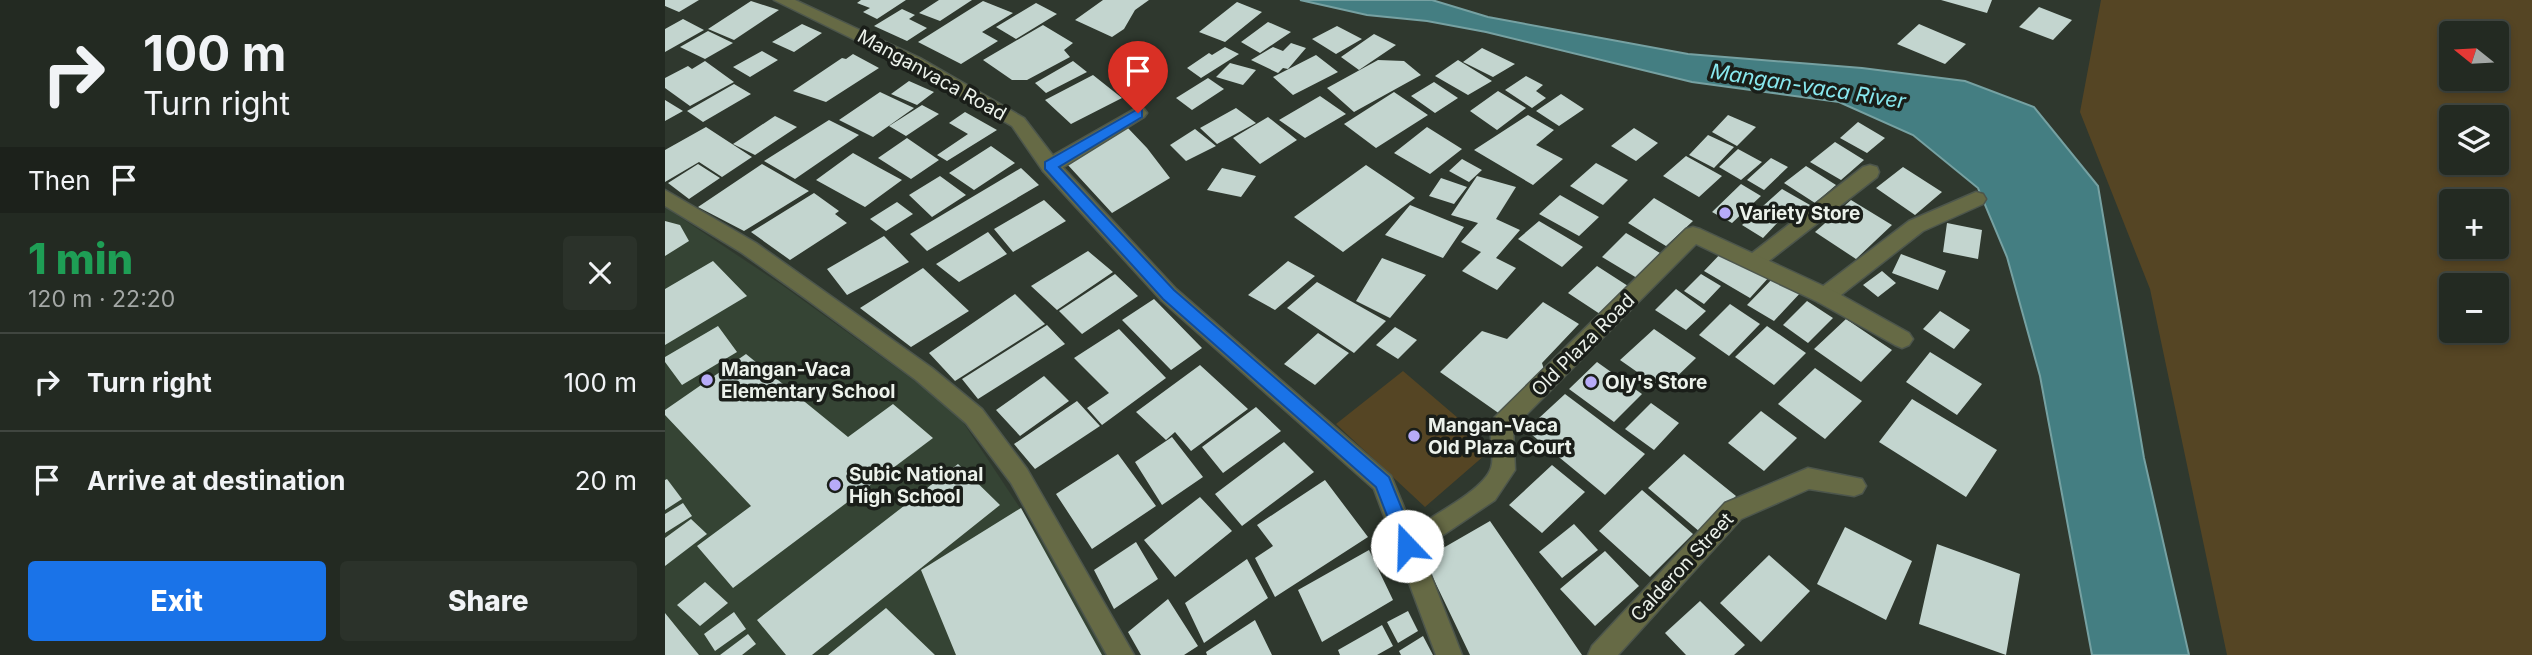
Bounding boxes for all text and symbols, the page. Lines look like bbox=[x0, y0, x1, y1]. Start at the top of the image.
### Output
north arrow bbox=[2439, 21, 2509, 91]
map controls bbox=[2439, 21, 2509, 343]
text: 100 m bbox=[143, 24, 287, 83]
street label: Manganvaca Road bbox=[854, 25, 1010, 125]
icon: right bbox=[28, 28, 119, 119]
pin bbox=[1108, 41, 1168, 113]
icon: arrive bbox=[1119, 52, 1157, 90]
water label: Mangan-vaca River bbox=[1709, 58, 1908, 114]
text: Turn right bbox=[143, 84, 290, 123]
button: layers bbox=[2439, 105, 2509, 175]
icon: arrive bbox=[105, 161, 143, 199]
text: Then bbox=[28, 165, 91, 196]
button: + bbox=[2439, 189, 2509, 259]
place label: Variety Store bbox=[1739, 202, 1860, 225]
marker: Variety Store bbox=[1717, 205, 1733, 221]
text: 1 min bbox=[28, 233, 133, 284]
button: close bbox=[563, 236, 637, 310]
button: − bbox=[2439, 273, 2509, 343]
text: 120 m · 22:20 bbox=[28, 285, 175, 313]
street label: Old Plaza Road bbox=[1527, 289, 1639, 401]
place label: Mangan-Vaca Elementary School bbox=[721, 358, 895, 403]
icon: right bbox=[28, 363, 66, 401]
text: Turn right bbox=[87, 367, 212, 398]
text: 100 m bbox=[564, 367, 637, 398]
place label: Oly's Store bbox=[1605, 371, 1707, 394]
marker: Mangan-Vaca Elementary School bbox=[699, 372, 715, 388]
marker: Oly's Store bbox=[1583, 374, 1599, 390]
place label: Mangan-Vaca Old Plaza Court bbox=[1428, 414, 1572, 459]
marker: Mangan-Vaca Old Plaza Court bbox=[1406, 428, 1422, 444]
icon: arrive bbox=[28, 461, 66, 499]
place label: Subic National High School bbox=[849, 463, 983, 508]
text: Arrive at destination bbox=[87, 465, 346, 496]
text: 20 m bbox=[575, 465, 637, 496]
marker: Subic National High School bbox=[827, 477, 843, 493]
street label: Calderon Street bbox=[1626, 508, 1738, 626]
position arrow bbox=[1370, 509, 1444, 583]
button: Exit bbox=[28, 561, 326, 641]
button: Share bbox=[340, 561, 637, 641]

